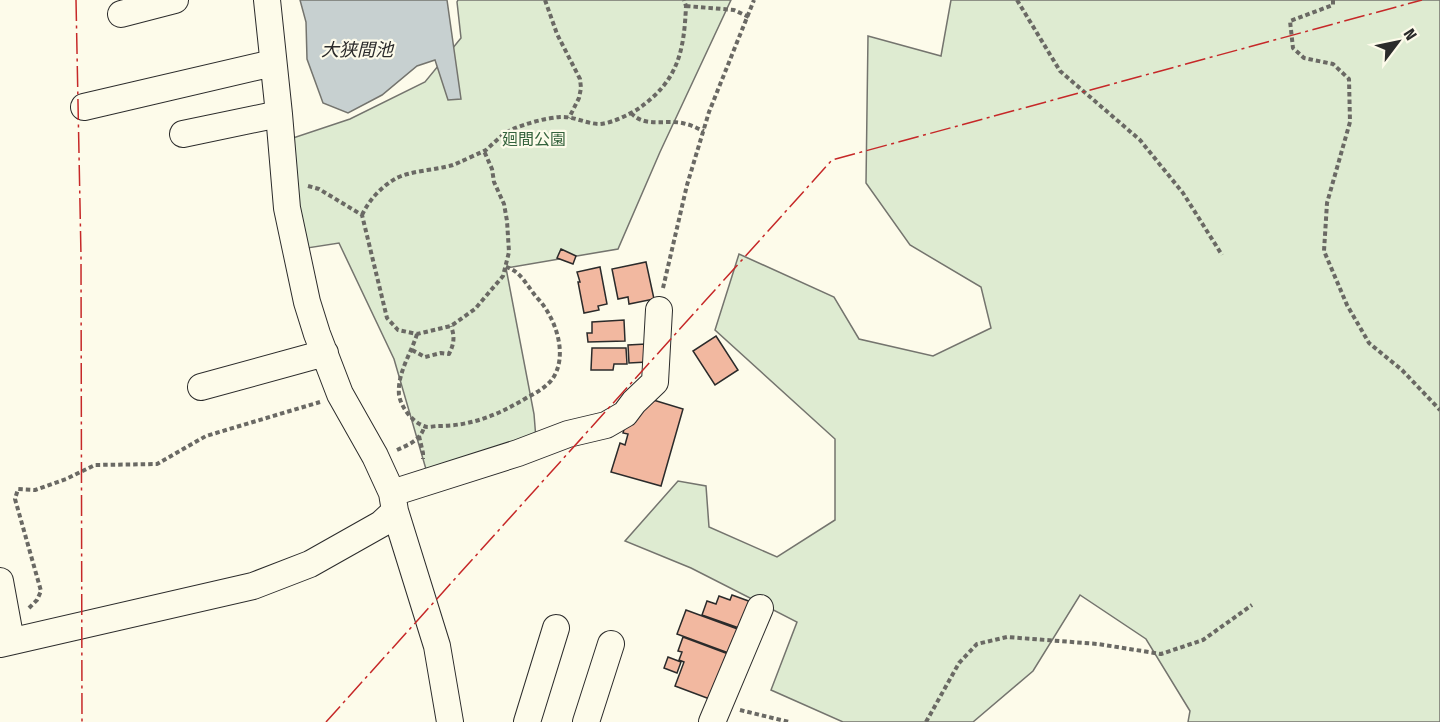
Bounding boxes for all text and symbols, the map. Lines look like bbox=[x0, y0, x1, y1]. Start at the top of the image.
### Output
north arrow bbox=[1368, 12, 1428, 72]
text: N bbox=[1400, 25, 1421, 43]
water label: 大狭間池 bbox=[321, 39, 395, 61]
park label: 廻間公園 bbox=[502, 130, 566, 149]

